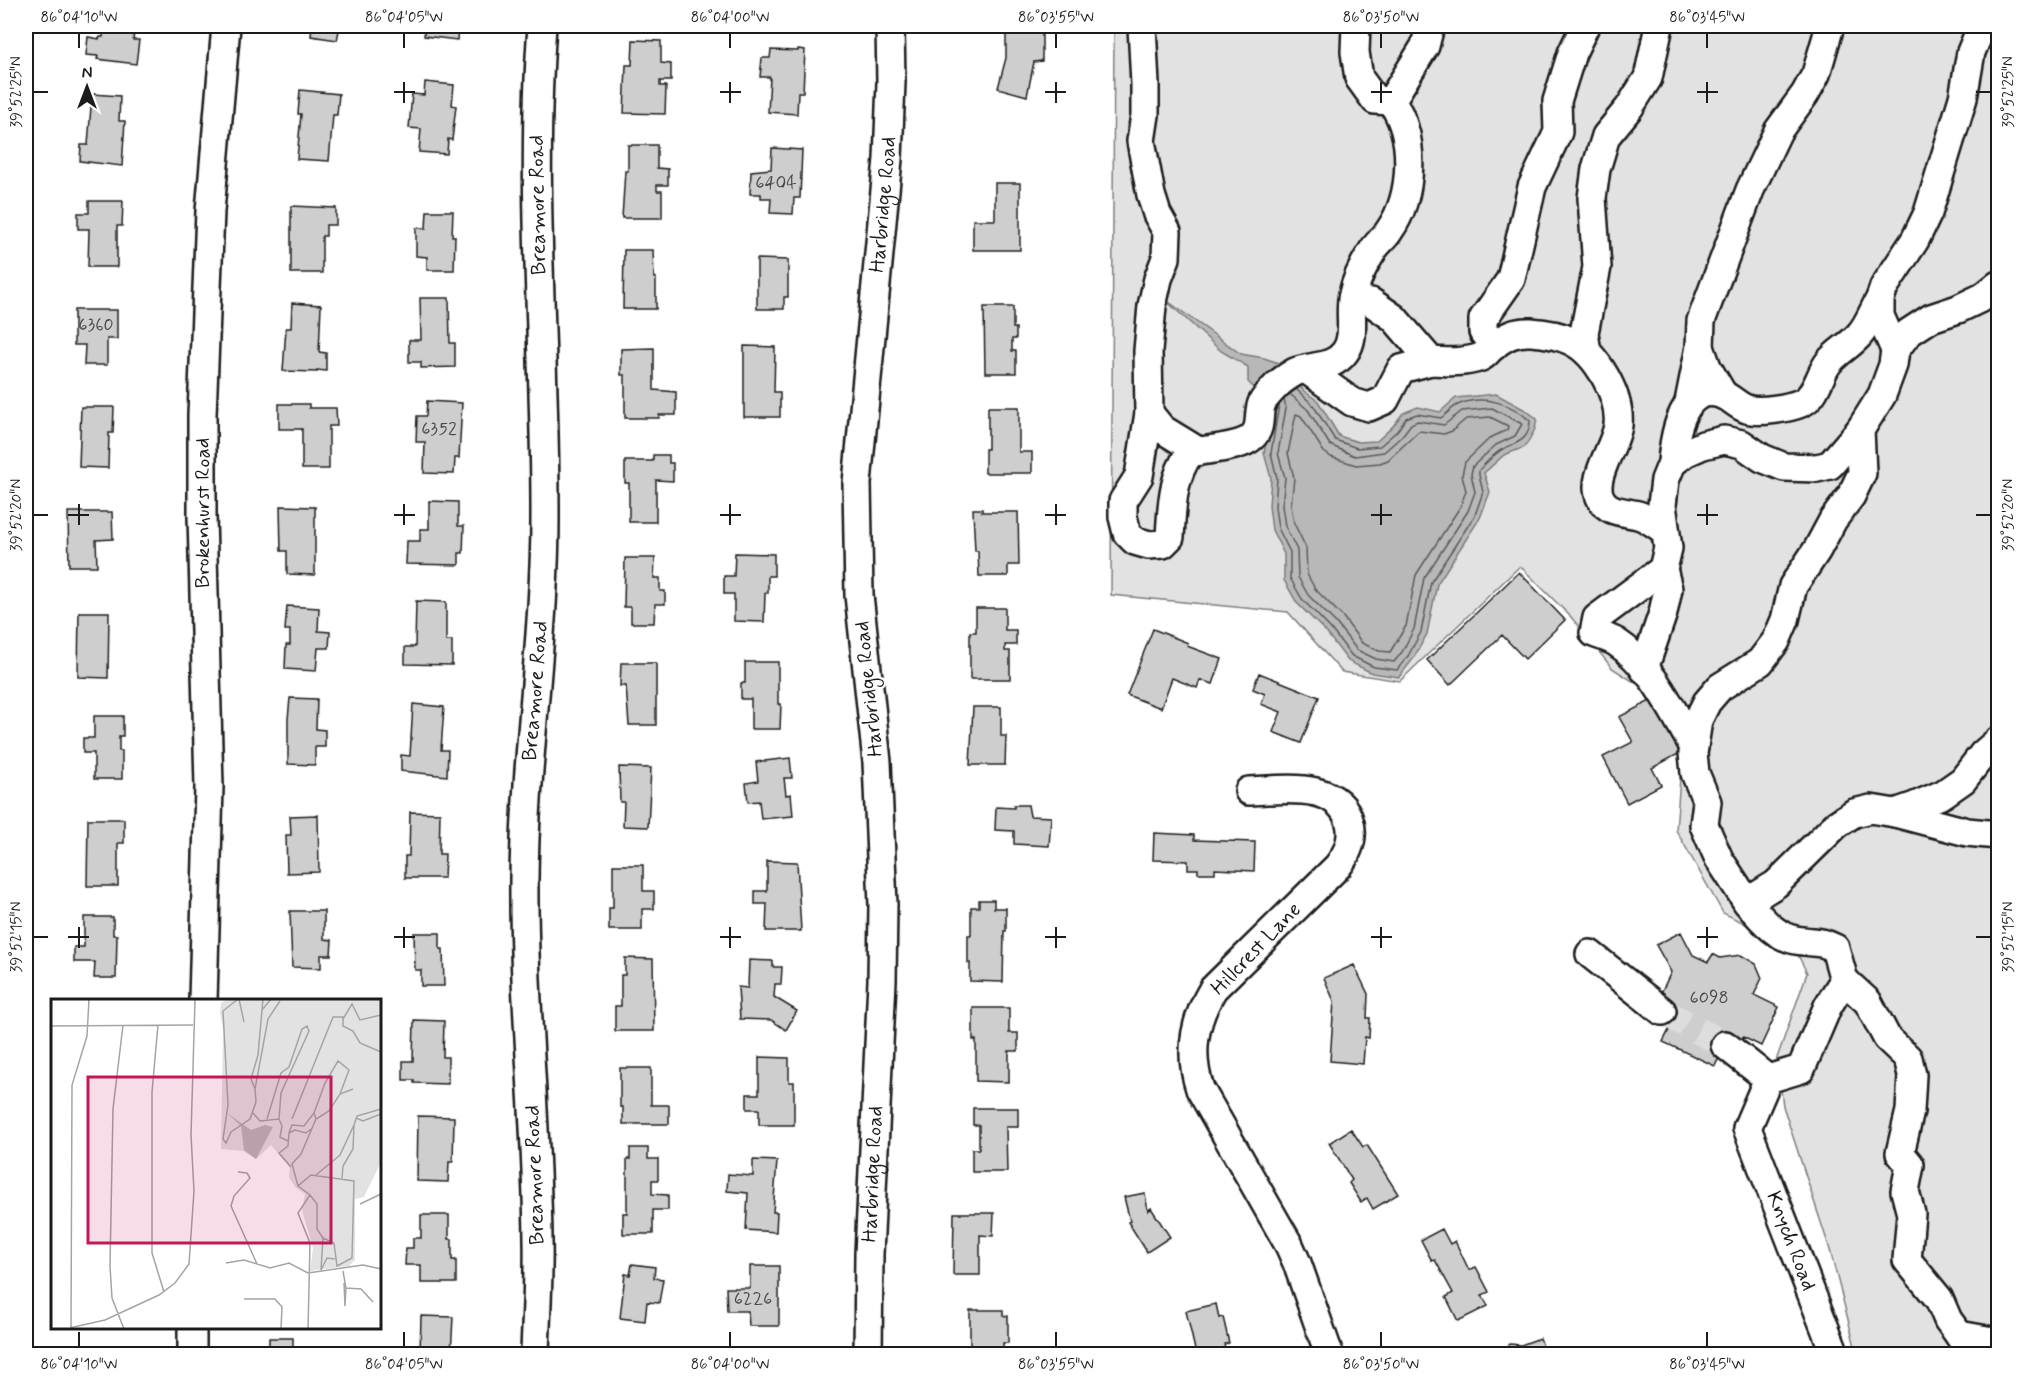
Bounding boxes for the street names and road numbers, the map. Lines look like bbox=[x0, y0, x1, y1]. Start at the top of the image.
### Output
street label: Breamore Road bbox=[523, 135, 553, 275]
street label: Harbridge Road bbox=[863, 136, 903, 274]
street label: Brokenhurst Road bbox=[189, 438, 217, 588]
street label: Breamore Road bbox=[516, 620, 555, 762]
street label: Harbridge Road bbox=[848, 620, 891, 758]
street label: Hillcrest Lane bbox=[1205, 896, 1307, 1002]
street label: Breamore Road bbox=[519, 1104, 551, 1246]
street label: Harbridge Road bbox=[856, 1105, 890, 1243]
street label: Knych Road bbox=[1759, 1187, 1823, 1295]

